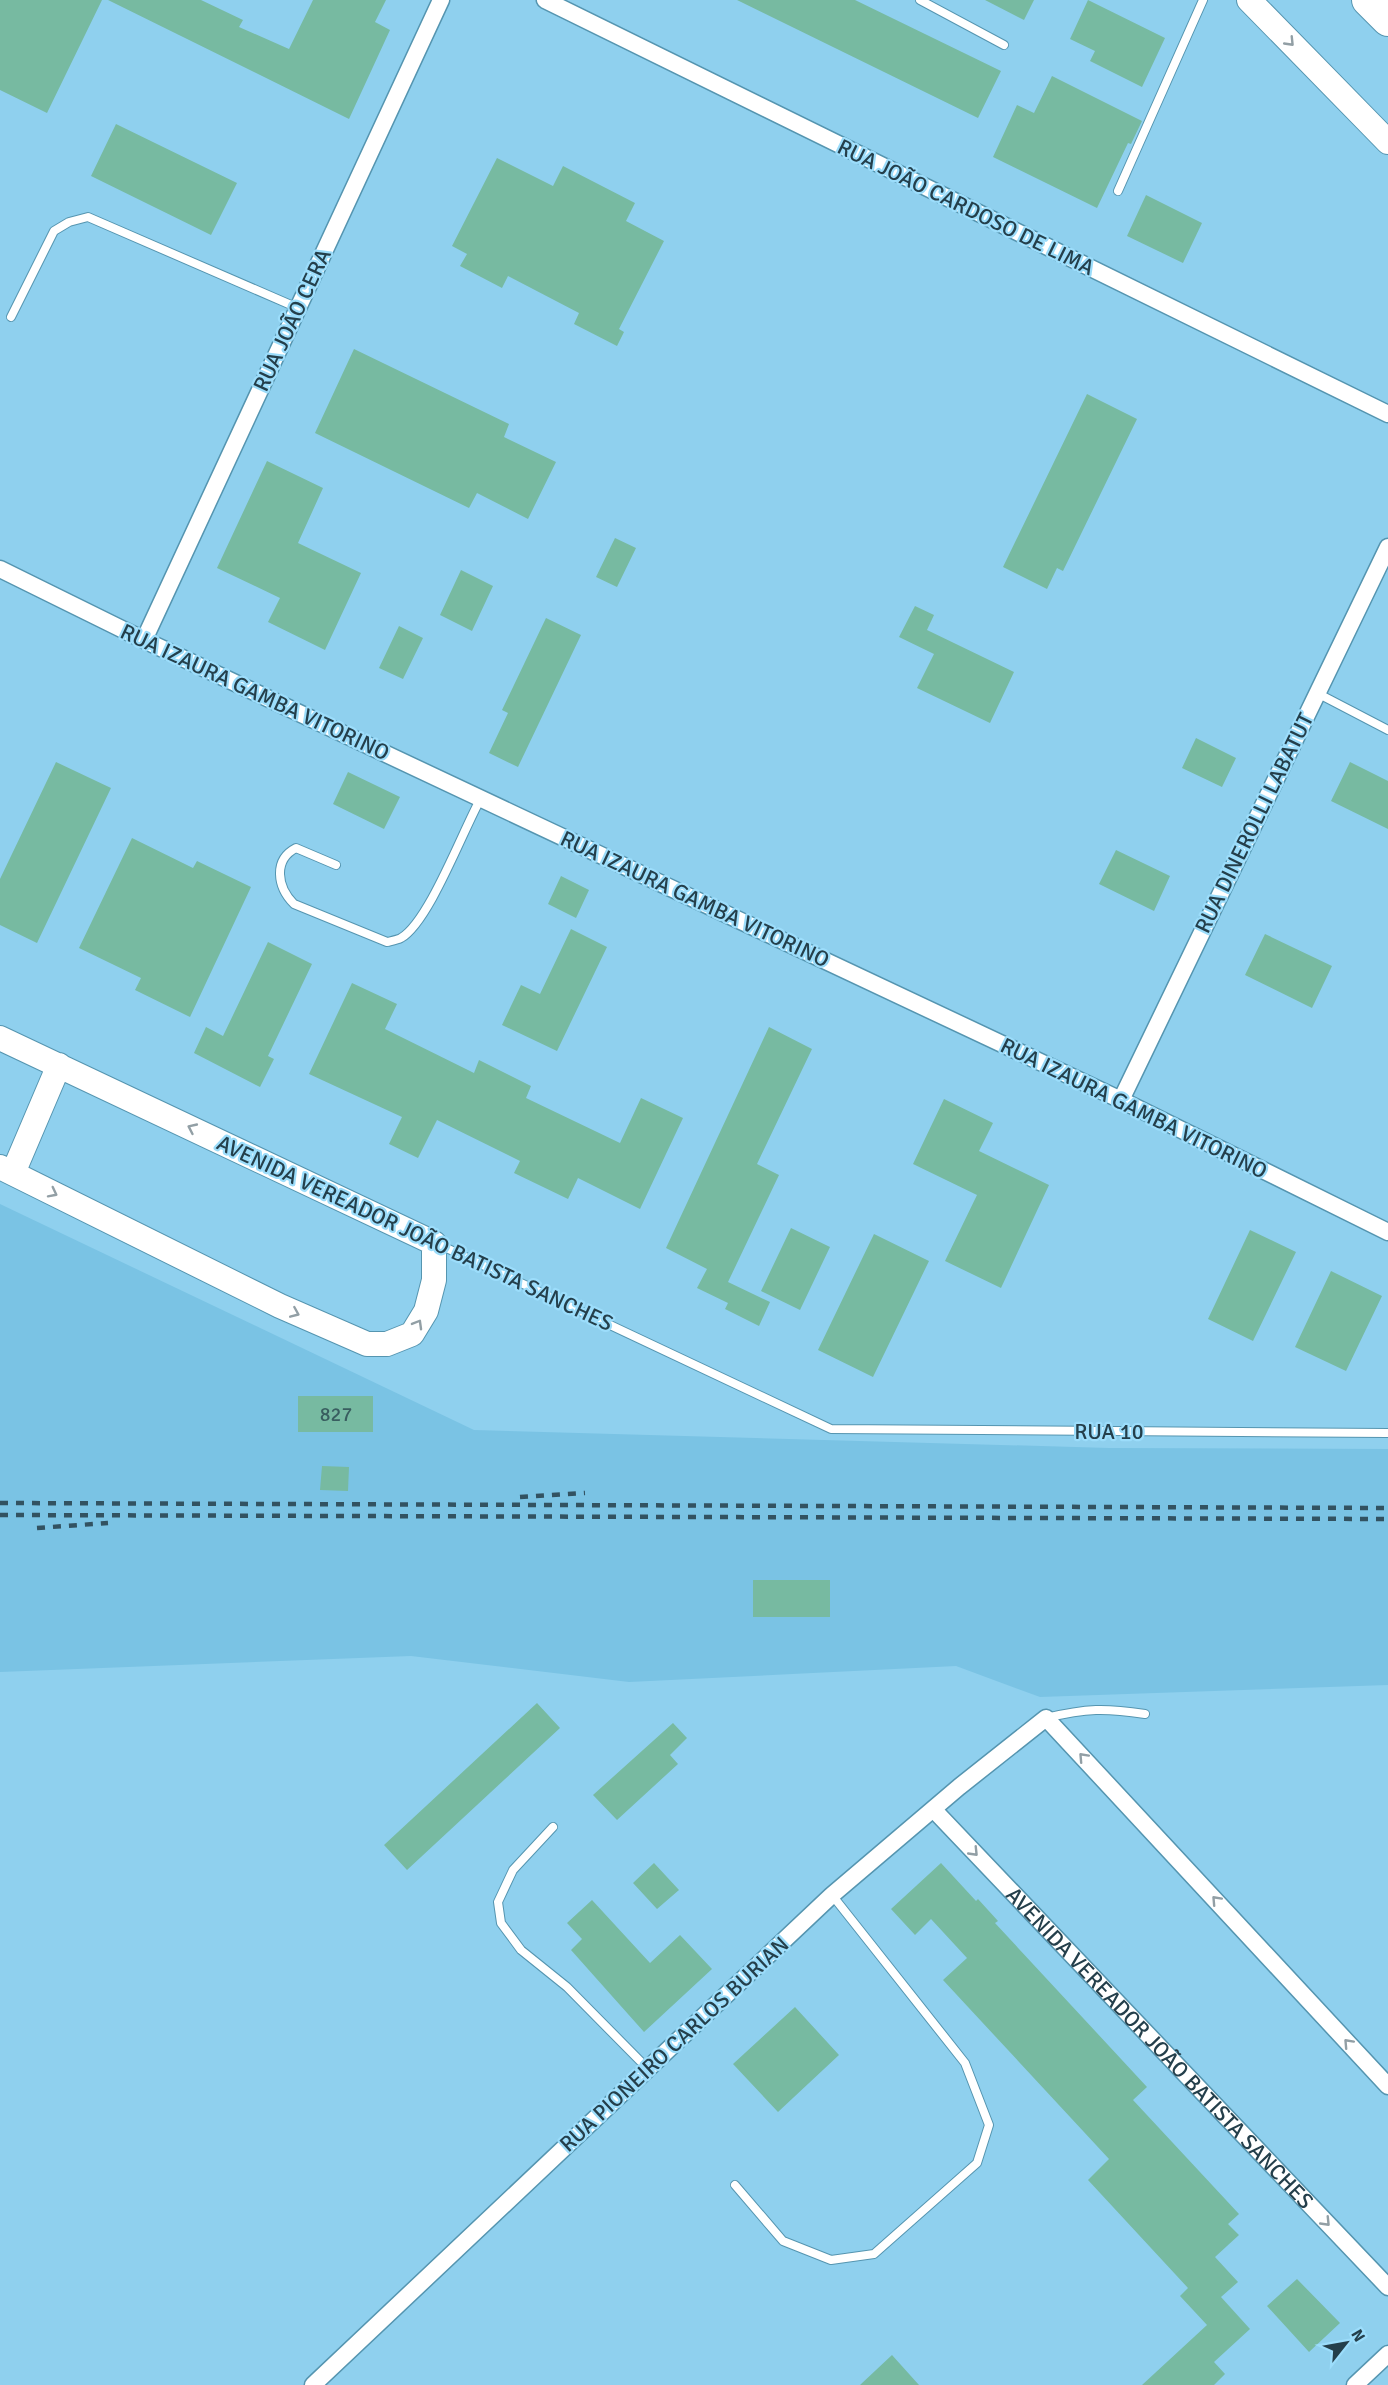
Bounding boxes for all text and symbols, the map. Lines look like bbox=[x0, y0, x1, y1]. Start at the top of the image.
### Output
one-way arrow bbox=[1283, 35, 1294, 45]
street label: RUA JOÃO CARDOSO DE LIMA bbox=[833, 133, 1099, 281]
street label: RUA JOÃO CERA bbox=[247, 244, 337, 396]
street label: RUA IZAURA GAMBA VITORINO bbox=[116, 618, 394, 766]
street label: RUA DINEROLLI LABATUT bbox=[1189, 708, 1319, 937]
street label: RUA IZAURA GAMBA VITORINO bbox=[556, 825, 834, 973]
street label: RUA IZAURA GAMBA VITORINO bbox=[996, 1032, 1272, 1184]
one-way arrow bbox=[187, 1123, 198, 1135]
street label: AVENIDA VEREADOR JOÃO BATISTA SANCHES bbox=[213, 1129, 617, 1337]
one-way arrow bbox=[46, 1186, 57, 1197]
one-way arrow bbox=[289, 1306, 300, 1318]
one-way arrow bbox=[411, 1320, 422, 1330]
house number: 827 bbox=[320, 1402, 352, 1427]
street label: RUA 10 bbox=[1074, 1418, 1144, 1445]
one-way arrow bbox=[1079, 1754, 1090, 1764]
one-way arrow bbox=[967, 1845, 978, 1856]
street label: AVENIDA VEREADOR JOÃO BATISTA SANCHES bbox=[1001, 1881, 1320, 2214]
one-way arrow bbox=[1212, 1897, 1223, 1908]
street label: RUA PIONEIRO CARLOS BURIAN bbox=[554, 1931, 794, 2157]
one-way arrow bbox=[1344, 2039, 1355, 2050]
one-way arrow bbox=[1319, 2215, 1330, 2225]
north arrow bbox=[1316, 2313, 1376, 2373]
text: N bbox=[1347, 2326, 1369, 2346]

